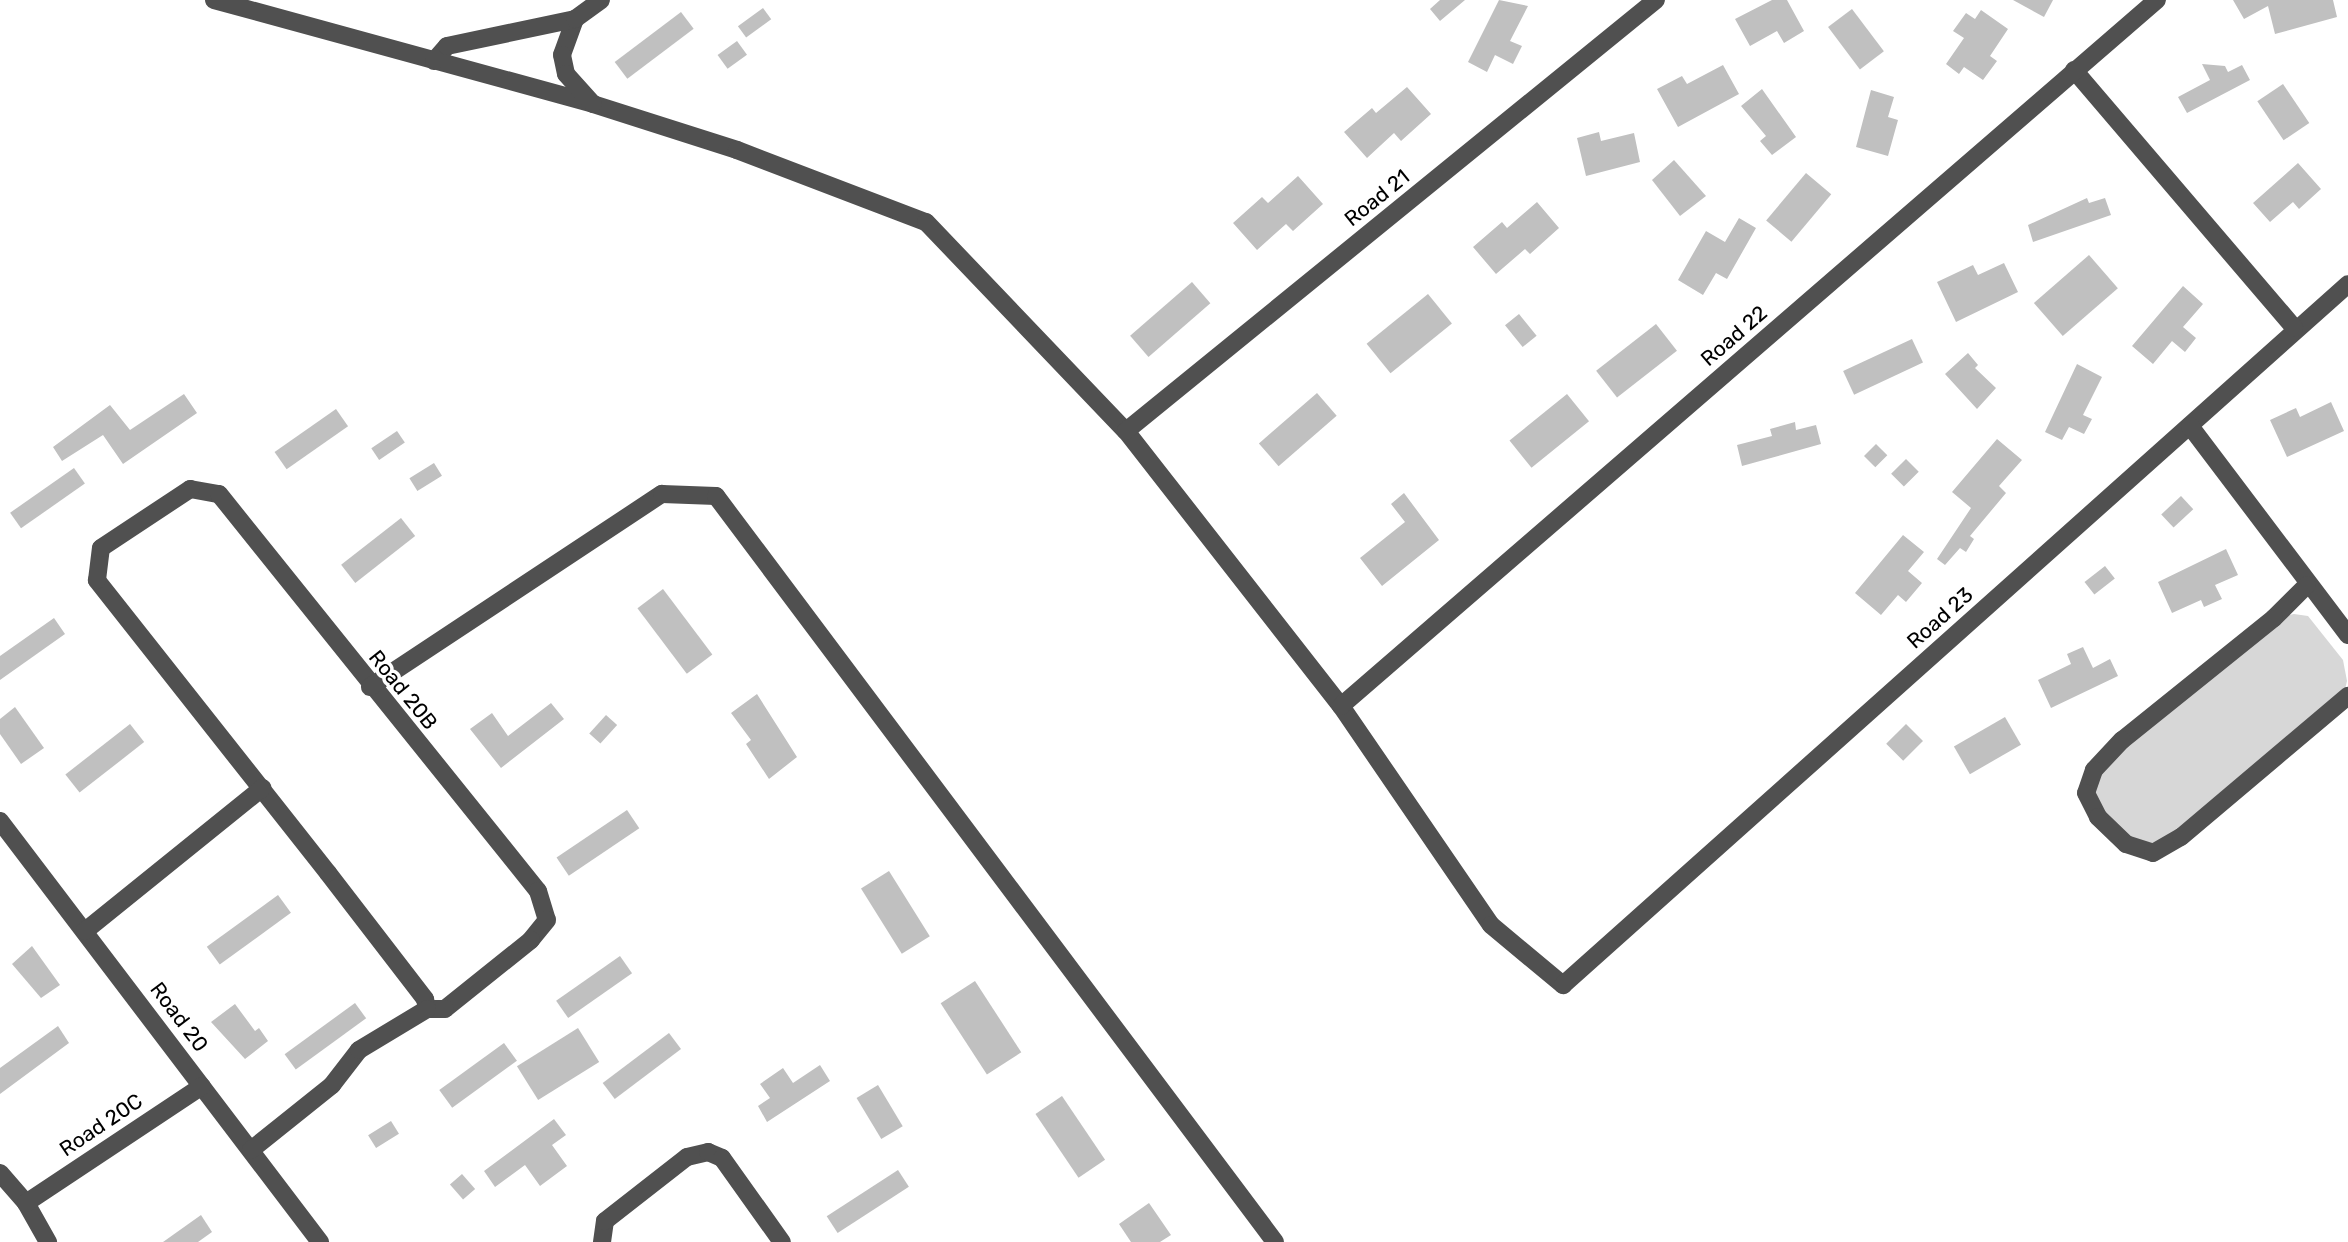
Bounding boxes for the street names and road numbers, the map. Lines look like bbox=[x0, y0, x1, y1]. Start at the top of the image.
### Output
street label: Road 21 bbox=[1339, 164, 1415, 232]
street label: Road 22 bbox=[1696, 300, 1772, 372]
street label: Road 23 bbox=[1902, 582, 1978, 654]
street label: Road 20B bbox=[363, 645, 443, 735]
street label: Road 20 bbox=[145, 977, 213, 1057]
street label: Road 20C bbox=[55, 1088, 147, 1162]

